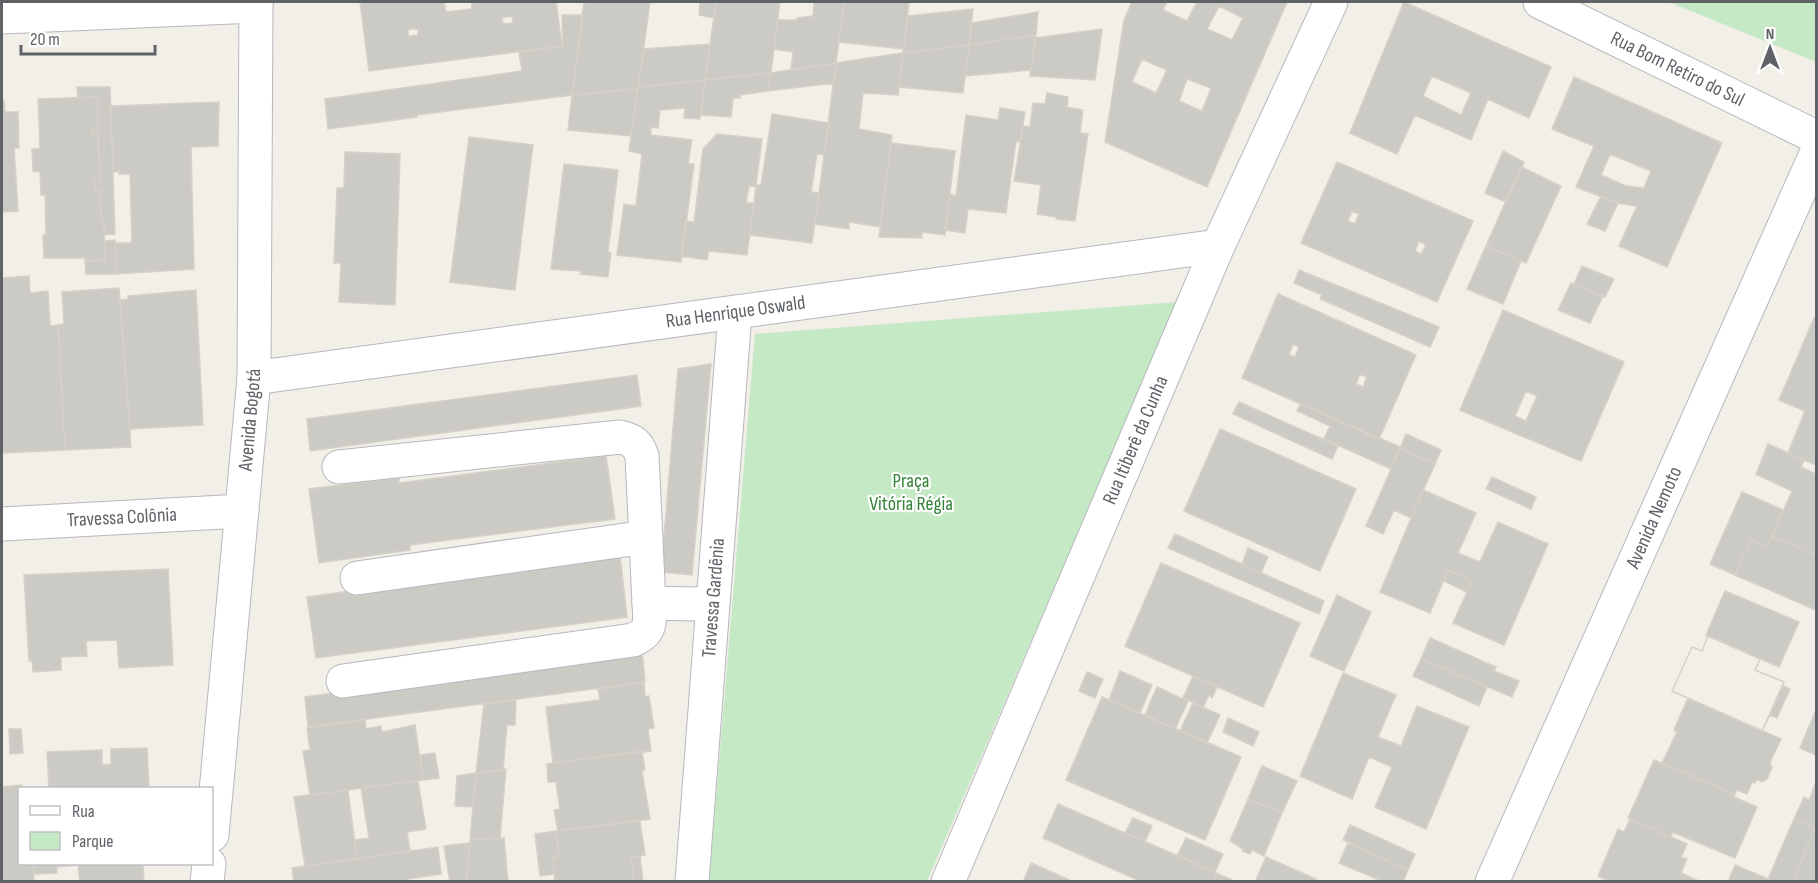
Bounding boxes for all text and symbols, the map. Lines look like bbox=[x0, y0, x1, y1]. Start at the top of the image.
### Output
scale bar bbox=[21, 18, 154, 56]
north arrow bbox=[1740, 18, 1800, 78]
text: N bbox=[1766, 25, 1774, 44]
street label: Rua Bom Retiro do Sul bbox=[1607, 26, 1748, 112]
text: 20 m bbox=[30, 29, 60, 50]
street label: Rua Henrique Oswald bbox=[664, 291, 807, 333]
street label: Avenida Bogotá bbox=[233, 369, 266, 473]
street label: Rua Itiberê da Cunha bbox=[1098, 372, 1173, 508]
street label: Avenida Nemoto bbox=[1621, 463, 1687, 573]
park label: Praça Vitória Régia bbox=[869, 469, 953, 516]
street label: Travessa Colônia bbox=[66, 503, 177, 532]
street label: Travessa Gardênia bbox=[697, 537, 730, 658]
legend bbox=[18, 787, 213, 865]
text: Rua bbox=[72, 801, 95, 822]
text: Parque bbox=[72, 831, 113, 852]

